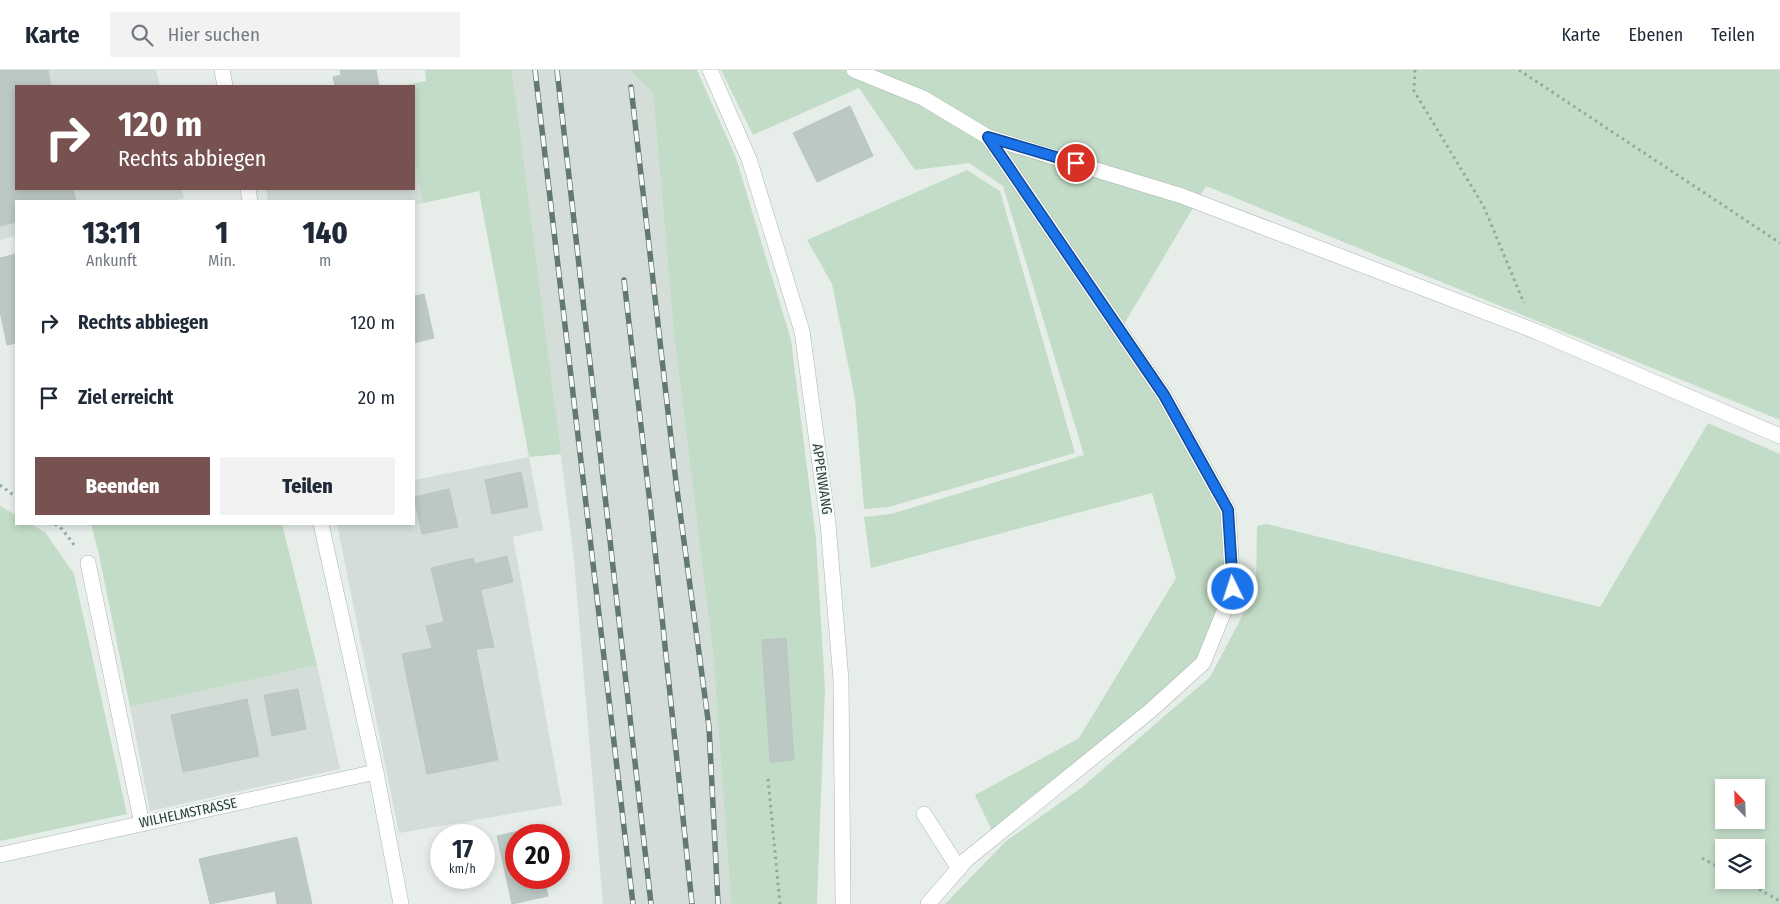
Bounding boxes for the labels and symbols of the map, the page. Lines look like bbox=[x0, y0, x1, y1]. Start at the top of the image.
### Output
pin bbox=[1055, 142, 1097, 184]
street label: APPENWANG bbox=[809, 442, 835, 516]
position arrow bbox=[1206, 562, 1258, 614]
north arrow bbox=[1715, 779, 1765, 829]
street label: WILHELMSTRASSE bbox=[138, 794, 239, 832]
speed limit sign: 20 bbox=[505, 824, 570, 889]

